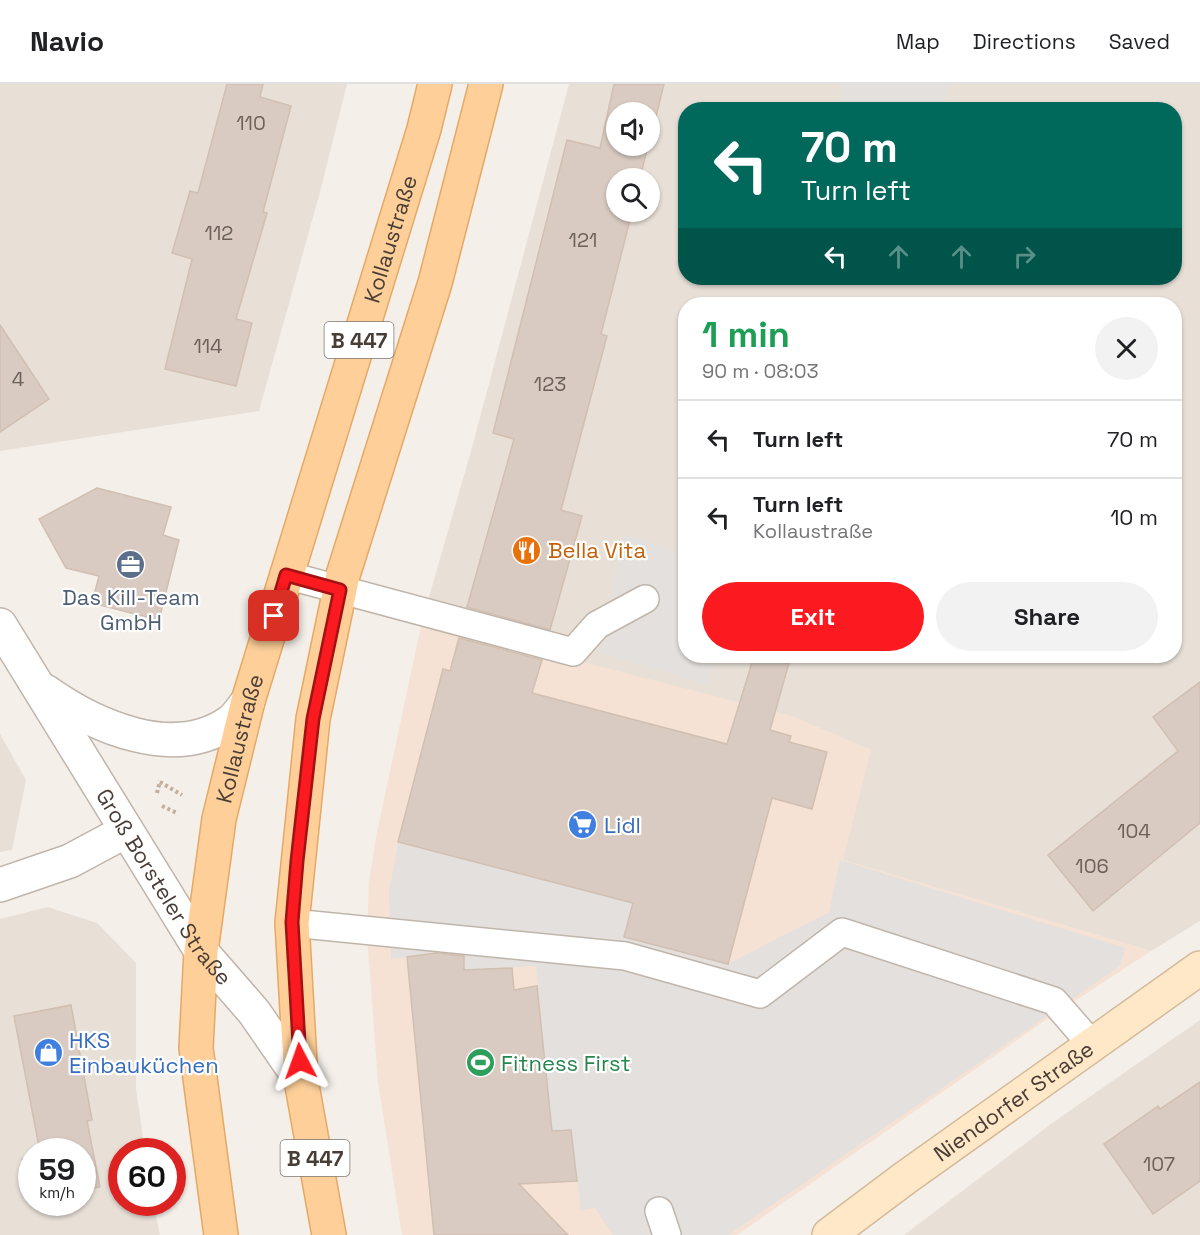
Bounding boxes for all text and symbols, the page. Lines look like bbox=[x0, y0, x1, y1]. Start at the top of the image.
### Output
text: Navio bbox=[30, 23, 104, 59]
text: Map bbox=[896, 28, 940, 55]
text: Directions bbox=[973, 28, 1076, 55]
text: Saved bbox=[1109, 28, 1170, 55]
map controls bbox=[606, 102, 660, 222]
button: sound bbox=[606, 102, 660, 156]
house number: 110 bbox=[236, 110, 266, 136]
text: 70 m bbox=[801, 121, 898, 174]
icon: left bbox=[702, 126, 780, 204]
button: search bbox=[606, 168, 660, 222]
street label: Kollaustraße bbox=[357, 172, 423, 306]
text: Turn left bbox=[801, 173, 911, 208]
house number: 112 bbox=[205, 220, 233, 246]
house number: 121 bbox=[569, 227, 597, 253]
icon: left bbox=[819, 240, 852, 273]
icon: ahead bbox=[882, 240, 915, 273]
icon: ahead bbox=[945, 240, 978, 273]
icon: right bbox=[1008, 240, 1041, 273]
text: 1 min bbox=[702, 312, 790, 358]
button: close bbox=[1095, 317, 1158, 380]
road number: B 447 bbox=[324, 322, 394, 358]
house number: 114 bbox=[193, 333, 223, 359]
text: 90 m · 08:03 bbox=[702, 358, 819, 384]
house number: 4 bbox=[12, 366, 24, 392]
house number: 123 bbox=[534, 371, 566, 397]
icon: left bbox=[702, 423, 735, 456]
text: Turn left bbox=[753, 425, 843, 453]
text: 70 m bbox=[1107, 425, 1158, 453]
text: Turn left bbox=[753, 490, 843, 518]
icon: left bbox=[702, 501, 735, 534]
text: 10 m bbox=[1110, 503, 1158, 531]
text: Kollaustraße bbox=[753, 518, 873, 544]
restaurant icon: Bella Vita bbox=[511, 534, 543, 566]
place label: Bella Vita bbox=[548, 536, 646, 564]
office icon: Das Kill-Team GmbH bbox=[115, 549, 147, 581]
button: Exit bbox=[702, 582, 924, 651]
button: Share bbox=[936, 582, 1158, 651]
place label: Das Kill-Team GmbH bbox=[62, 583, 200, 636]
pin bbox=[248, 590, 299, 641]
icon: arrive bbox=[257, 599, 290, 632]
street label: Kollaustraße bbox=[209, 671, 269, 806]
street label: Groß Borsteler Straße bbox=[90, 783, 238, 991]
supermarket icon: Lidl bbox=[567, 809, 599, 841]
place label: Lidl bbox=[604, 811, 641, 839]
house number: 104 bbox=[1117, 818, 1151, 844]
house number: 106 bbox=[1075, 853, 1109, 879]
place label: HKS Einbauküchen bbox=[69, 1026, 219, 1079]
position arrow bbox=[268, 1029, 332, 1093]
street label: Niendorfer Straße bbox=[928, 1034, 1099, 1167]
shop icon: HKS Einbauküchen bbox=[32, 1037, 64, 1069]
sports icon: Fitness First bbox=[464, 1047, 496, 1079]
place label: Fitness First bbox=[501, 1049, 631, 1077]
speed limit sign: 60 bbox=[108, 1138, 186, 1216]
road number: B 447 bbox=[280, 1140, 350, 1176]
text: 59 bbox=[39, 1150, 75, 1189]
house number: 107 bbox=[1143, 1151, 1175, 1177]
text: km/h bbox=[39, 1183, 75, 1202]

